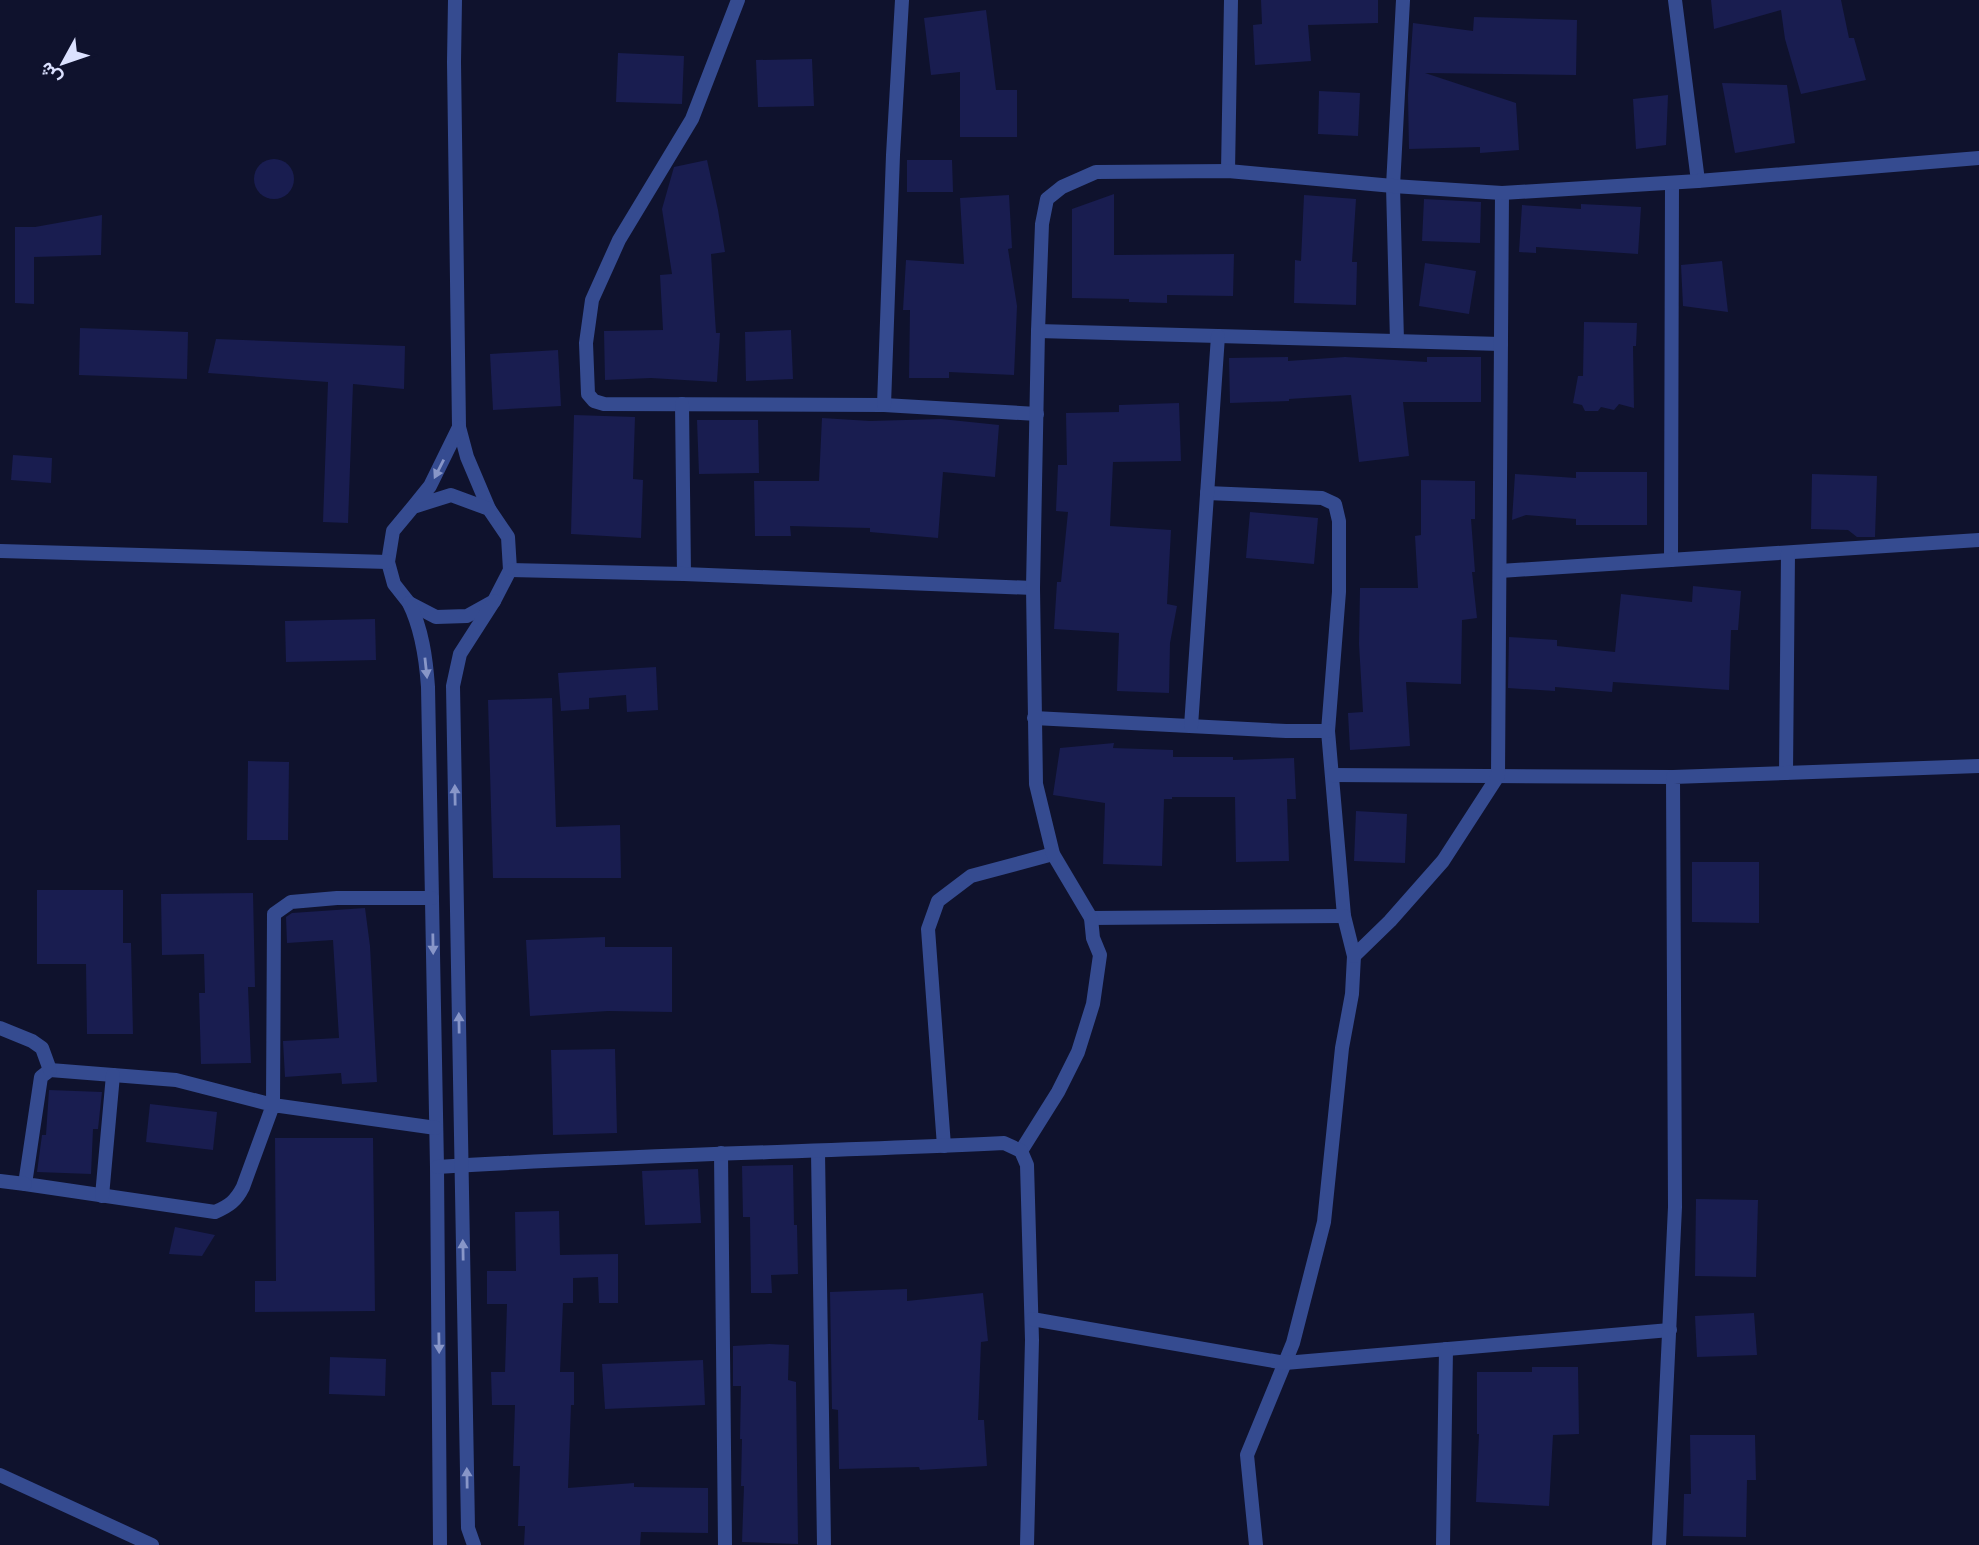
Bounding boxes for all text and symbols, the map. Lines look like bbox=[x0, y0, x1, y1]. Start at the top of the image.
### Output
north arrow bbox=[28, 28, 98, 98]
text: ش bbox=[34, 57, 67, 90]
one-way arrow bbox=[433, 459, 445, 478]
one-way arrow bbox=[421, 657, 432, 679]
one-way arrow bbox=[449, 784, 460, 806]
one-way arrow bbox=[427, 934, 438, 956]
one-way arrow bbox=[453, 1012, 464, 1034]
one-way arrow bbox=[457, 1239, 468, 1261]
one-way arrow bbox=[433, 1333, 445, 1355]
one-way arrow bbox=[461, 1467, 472, 1489]

